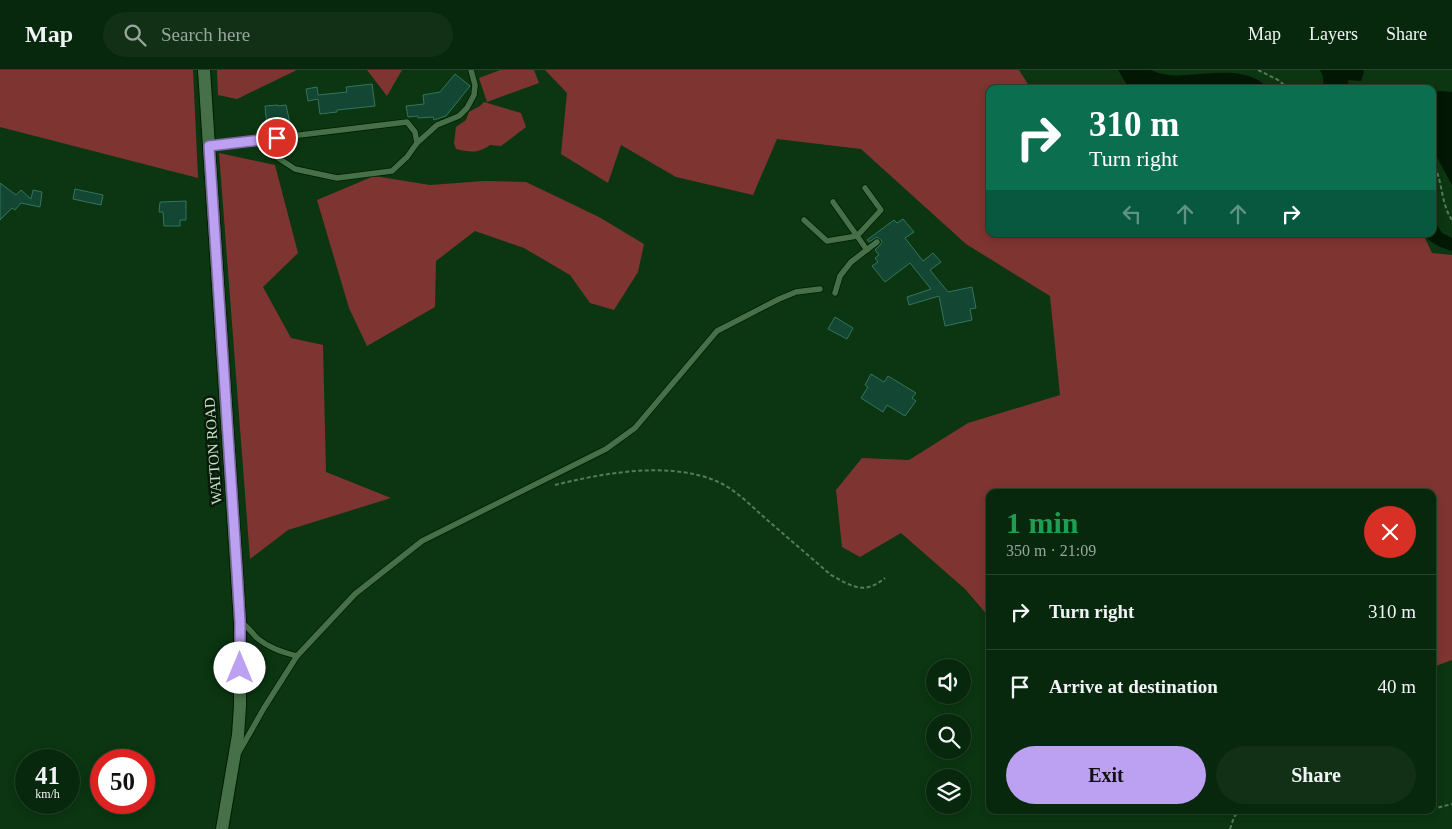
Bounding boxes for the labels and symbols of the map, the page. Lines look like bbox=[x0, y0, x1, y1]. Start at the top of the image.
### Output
pin bbox=[256, 117, 298, 159]
street label: WATTON ROAD bbox=[201, 397, 225, 505]
position arrow bbox=[213, 641, 265, 693]
speed limit sign: 50 bbox=[90, 749, 155, 814]

